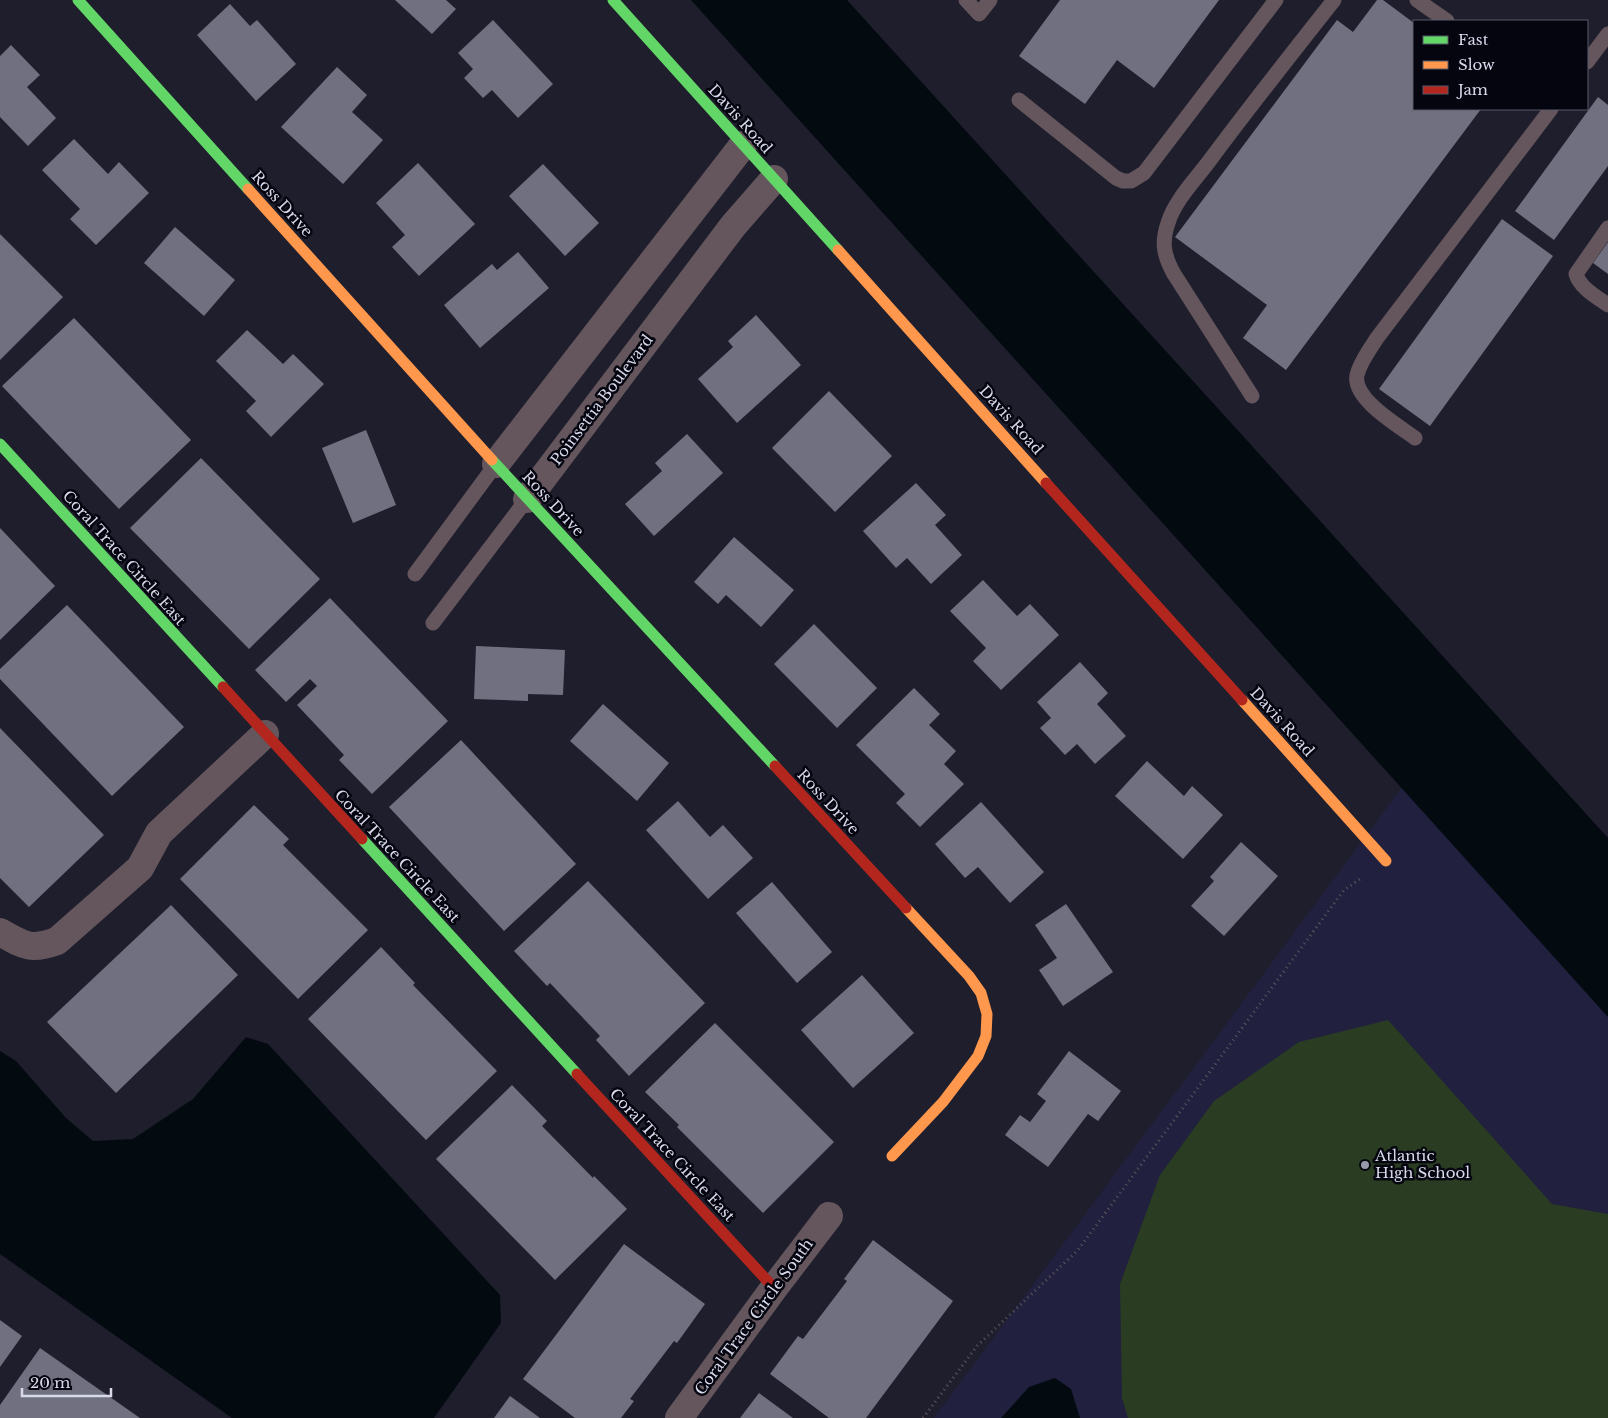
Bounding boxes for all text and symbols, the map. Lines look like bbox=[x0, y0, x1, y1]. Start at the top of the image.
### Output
legend bbox=[1413, 20, 1588, 110]
text: Fast bbox=[1458, 30, 1489, 49]
text: Slow bbox=[1458, 55, 1495, 74]
street label: Davis Road bbox=[704, 80, 776, 157]
text: Jam bbox=[1456, 80, 1488, 99]
street label: Ross Drive bbox=[248, 167, 317, 241]
street label: Poinsettia Boulevard bbox=[546, 331, 657, 469]
street label: Davis Road bbox=[975, 381, 1047, 458]
street label: Ross Drive bbox=[518, 467, 588, 540]
street label: Coral Trace Circle East bbox=[59, 486, 190, 629]
street label: Davis Road bbox=[1246, 683, 1318, 760]
street label: Ross Drive bbox=[793, 765, 863, 838]
street label: Coral Trace Circle East bbox=[331, 785, 464, 926]
street label: Coral Trace Circle East bbox=[606, 1084, 739, 1225]
place label: Atlantic High School bbox=[1374, 1146, 1470, 1182]
marker: Atlantic High School bbox=[1359, 1159, 1371, 1171]
street label: Coral Trace Circle South bbox=[690, 1235, 817, 1399]
scale bar bbox=[22, 1366, 111, 1398]
text: 20 m bbox=[30, 1373, 70, 1392]

